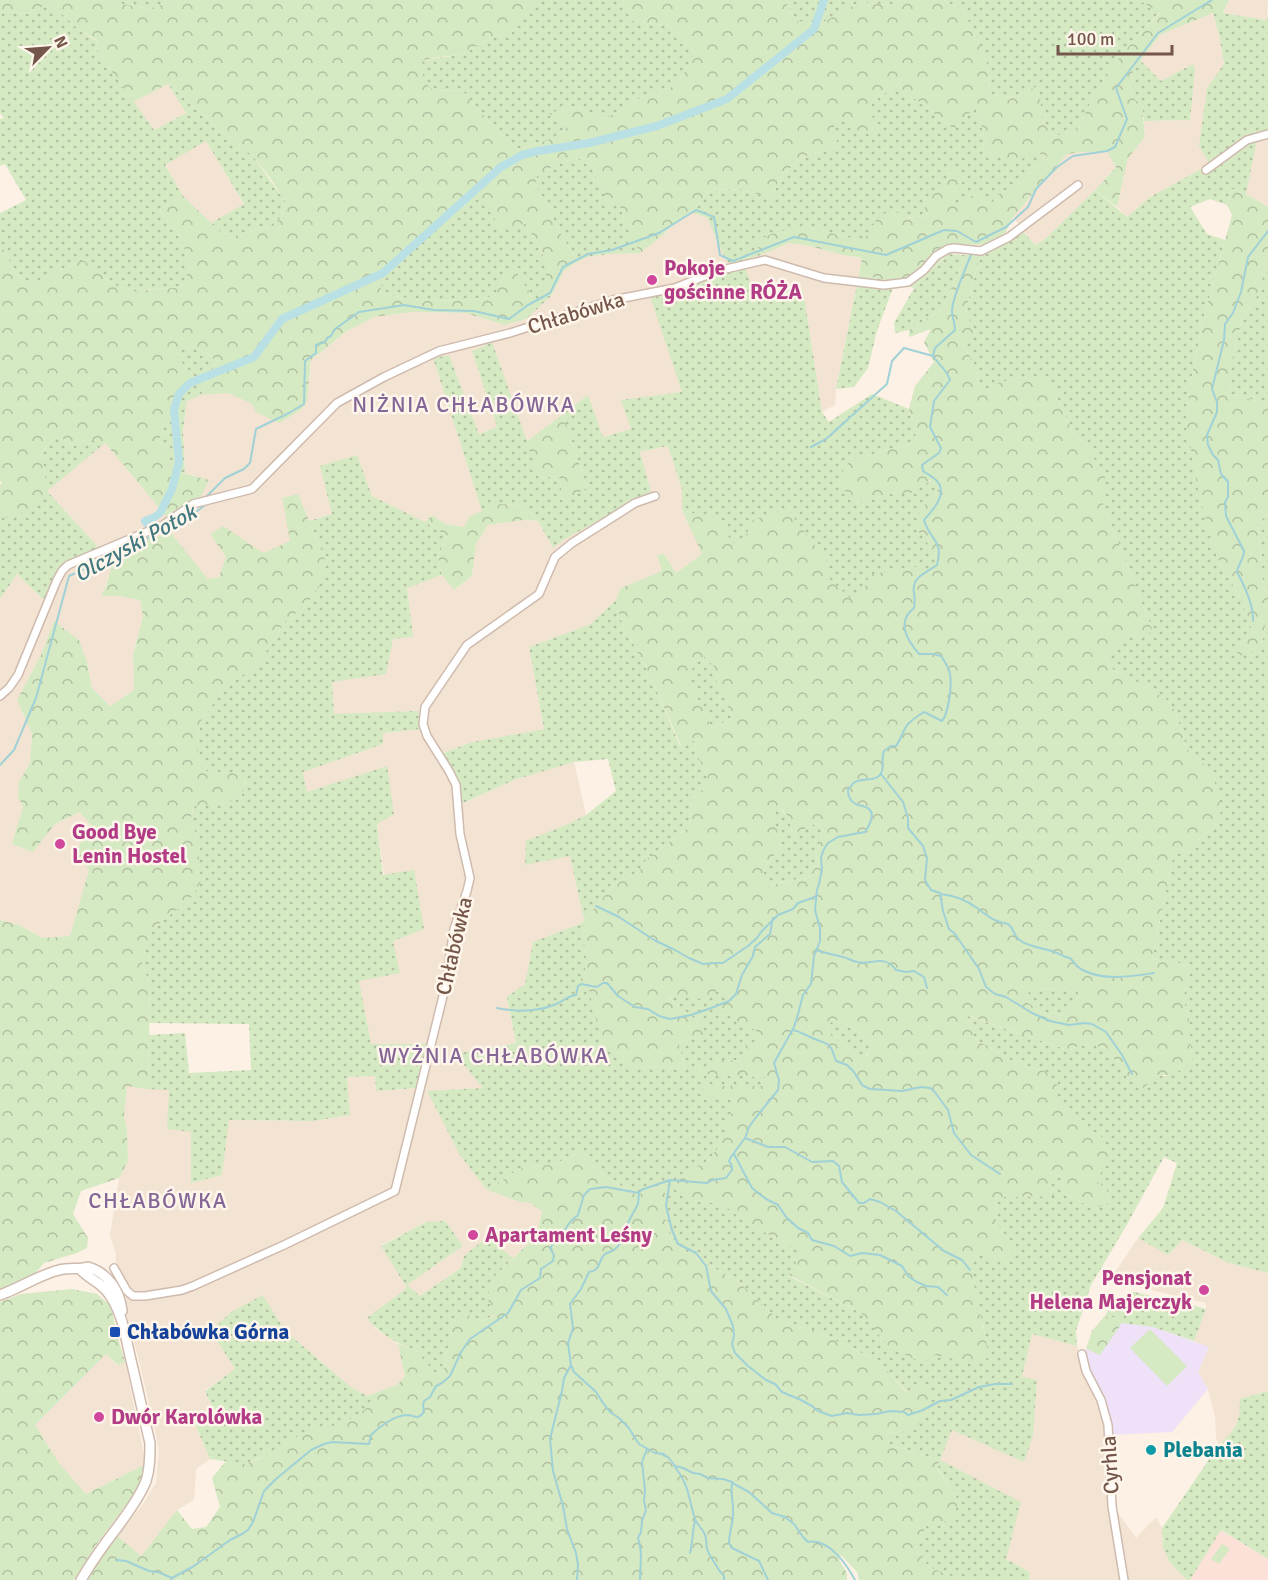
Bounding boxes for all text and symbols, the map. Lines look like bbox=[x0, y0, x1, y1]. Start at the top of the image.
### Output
north arrow bbox=[18, 18, 78, 78]
scale bar bbox=[1058, 18, 1172, 56]
text: 100 m bbox=[1067, 28, 1114, 50]
text: N bbox=[49, 33, 72, 51]
place label: Pokoje gościnne RÓŻA bbox=[664, 255, 802, 305]
marker: Pokoje gościnne RÓŻA bbox=[645, 273, 659, 287]
street label: Chłabówka bbox=[524, 286, 628, 340]
district label: NIŻNIA CHŁABÓWKA bbox=[352, 391, 576, 418]
water label: Olczyski Potok bbox=[69, 497, 203, 588]
place label: Good Bye Lenin Hostel bbox=[72, 819, 187, 869]
marker: Good Bye Lenin Hostel bbox=[53, 837, 67, 851]
street label: Chłabówka bbox=[430, 894, 478, 998]
district label: WYŻNIA CHŁABÓWKA bbox=[378, 1042, 610, 1069]
district label: CHŁABÓWKA bbox=[88, 1187, 228, 1214]
place label: Apartament Leśny bbox=[485, 1222, 652, 1248]
marker: Apartament Leśny bbox=[466, 1228, 480, 1242]
place label: Pensjonat Helena Majerczyk bbox=[1029, 1265, 1192, 1315]
marker: Pensjonat Helena Majerczyk bbox=[1197, 1283, 1211, 1297]
place label: Chłabówka Górna bbox=[127, 1319, 290, 1345]
marker: Chłabówka Górna bbox=[108, 1325, 122, 1339]
place label: Dwór Karolówka bbox=[111, 1404, 263, 1430]
marker: Dwór Karolówka bbox=[92, 1410, 106, 1424]
street label: Cyrhla bbox=[1095, 1435, 1125, 1495]
place label: Plebania bbox=[1163, 1437, 1243, 1463]
marker: Plebania bbox=[1144, 1443, 1158, 1457]

